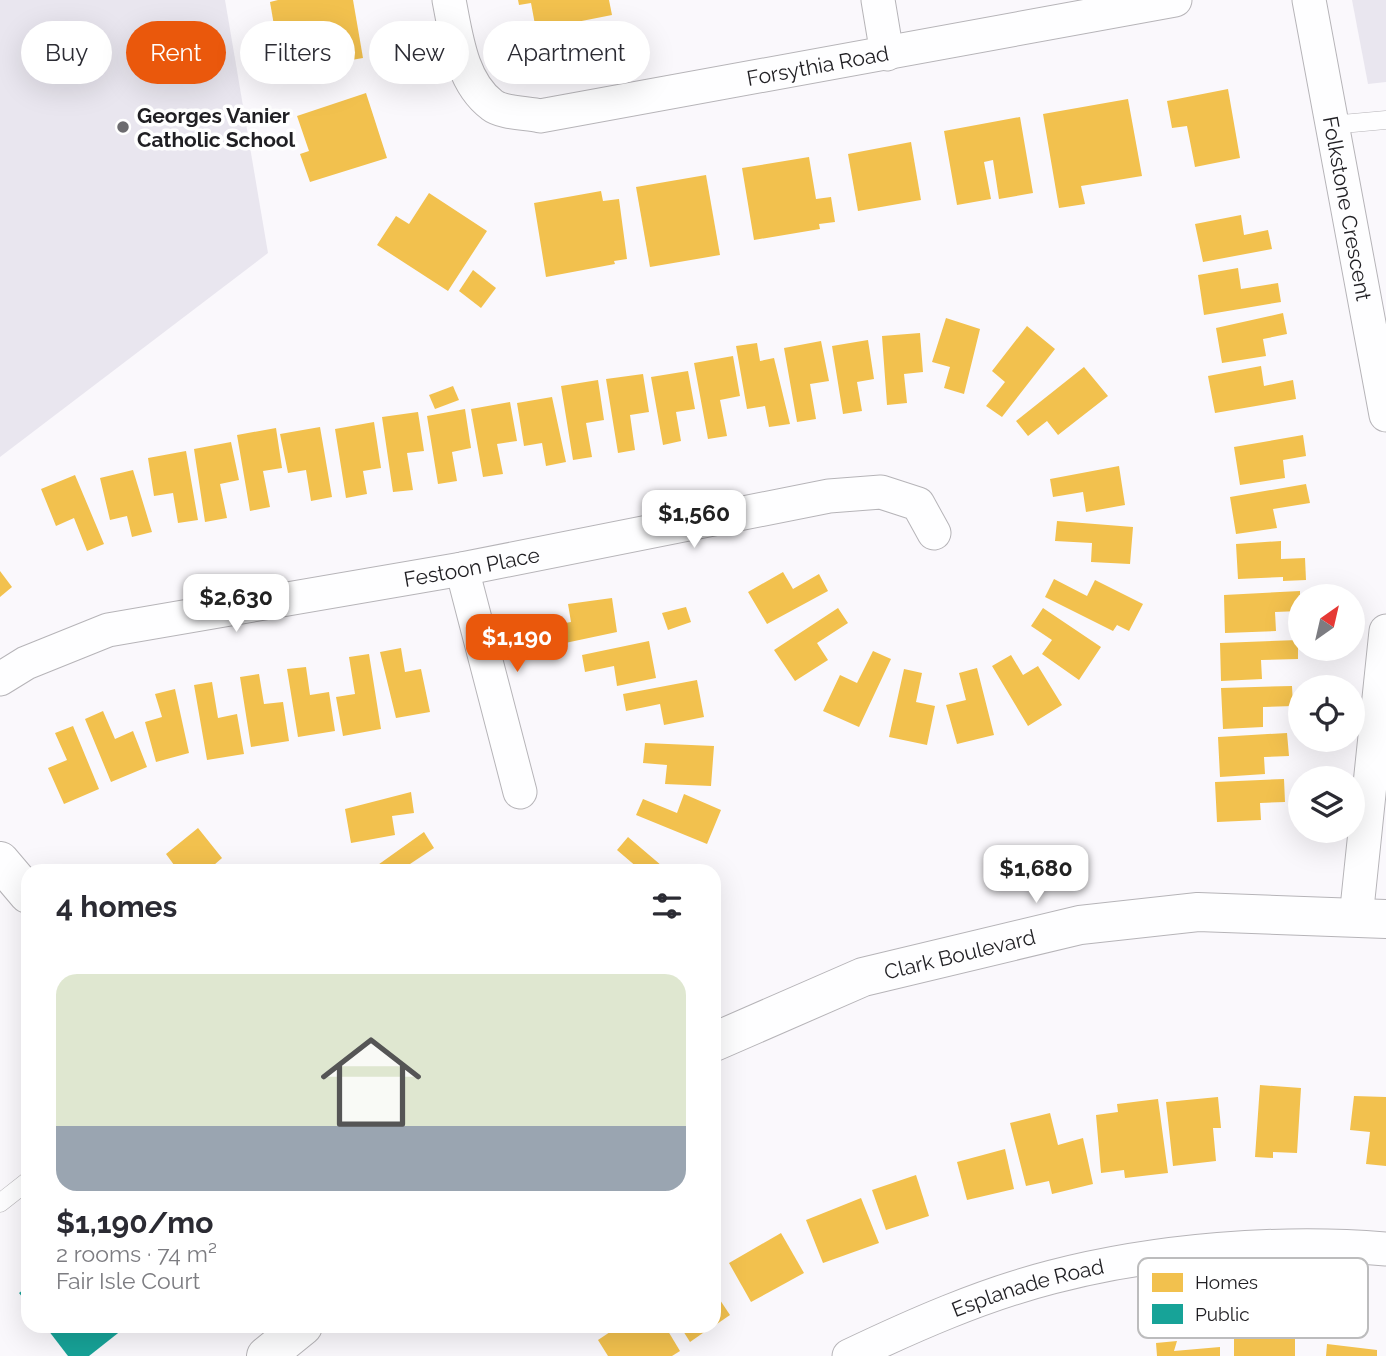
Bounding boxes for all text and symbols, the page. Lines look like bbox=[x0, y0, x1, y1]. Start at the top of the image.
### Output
chip: Buy bbox=[21, 21, 112, 84]
chip: Rent bbox=[126, 21, 226, 84]
chip: Filters bbox=[240, 21, 355, 84]
chip: New bbox=[369, 21, 469, 84]
chip: Apartment bbox=[483, 21, 650, 84]
street label: Forsythia Road bbox=[745, 40, 891, 91]
place label: Georges Vanier Catholic School bbox=[137, 103, 296, 152]
street label: Folkstone Crescent bbox=[1318, 114, 1377, 303]
marker: Georges Vanier Catholic School bbox=[115, 119, 131, 135]
pin: $1,560 bbox=[637, 490, 751, 550]
text: $1,560 bbox=[658, 499, 730, 526]
street label: Festoon Place bbox=[402, 541, 542, 591]
pin: $2,630 bbox=[179, 574, 293, 634]
text: $2,630 bbox=[199, 583, 273, 610]
north arrow bbox=[1288, 584, 1365, 662]
map controls bbox=[1288, 584, 1365, 843]
pin: $1,190 bbox=[460, 614, 574, 674]
text: $1,190 bbox=[482, 623, 552, 650]
button: locate bbox=[1288, 675, 1365, 752]
button: layers bbox=[1288, 766, 1365, 843]
pin: $1,680 bbox=[979, 846, 1093, 905]
text: $1,680 bbox=[999, 854, 1073, 881]
icon: filters bbox=[648, 887, 686, 925]
text: 4 homes bbox=[56, 889, 177, 924]
street label: Clark Boulevard bbox=[882, 924, 1038, 984]
icon: home bbox=[308, 1019, 434, 1145]
text: $1,190/mo bbox=[56, 1205, 213, 1240]
text: 2 rooms · 74 m² bbox=[56, 1240, 217, 1267]
street label: Esplanade Road bbox=[948, 1253, 1106, 1322]
legend bbox=[1138, 1258, 1368, 1338]
text: Fair Isle Court bbox=[56, 1267, 200, 1294]
text: Homes bbox=[1195, 1271, 1258, 1293]
text: Public bbox=[1195, 1303, 1250, 1325]

